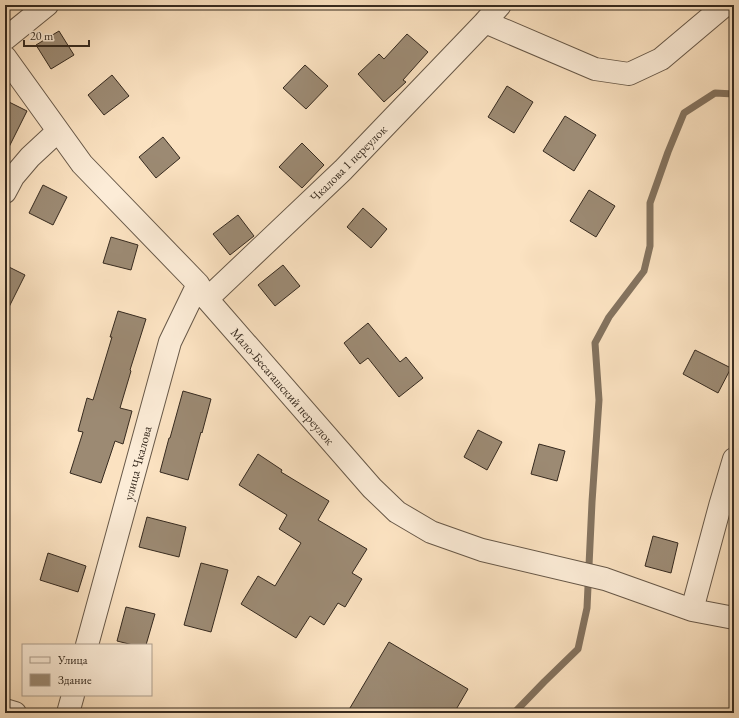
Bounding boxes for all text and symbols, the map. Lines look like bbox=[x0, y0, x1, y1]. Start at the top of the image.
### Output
scale bar bbox=[24, 22, 89, 48]
text: 20 m bbox=[30, 28, 54, 44]
street label: Чкалова 1 переулок bbox=[306, 121, 391, 206]
street label: Мало-Бесагашский переулок bbox=[227, 324, 339, 449]
street label: улица Чкалова bbox=[119, 423, 156, 502]
legend bbox=[22, 644, 152, 696]
text: Улица bbox=[57, 652, 88, 668]
text: Здание bbox=[58, 672, 92, 688]

